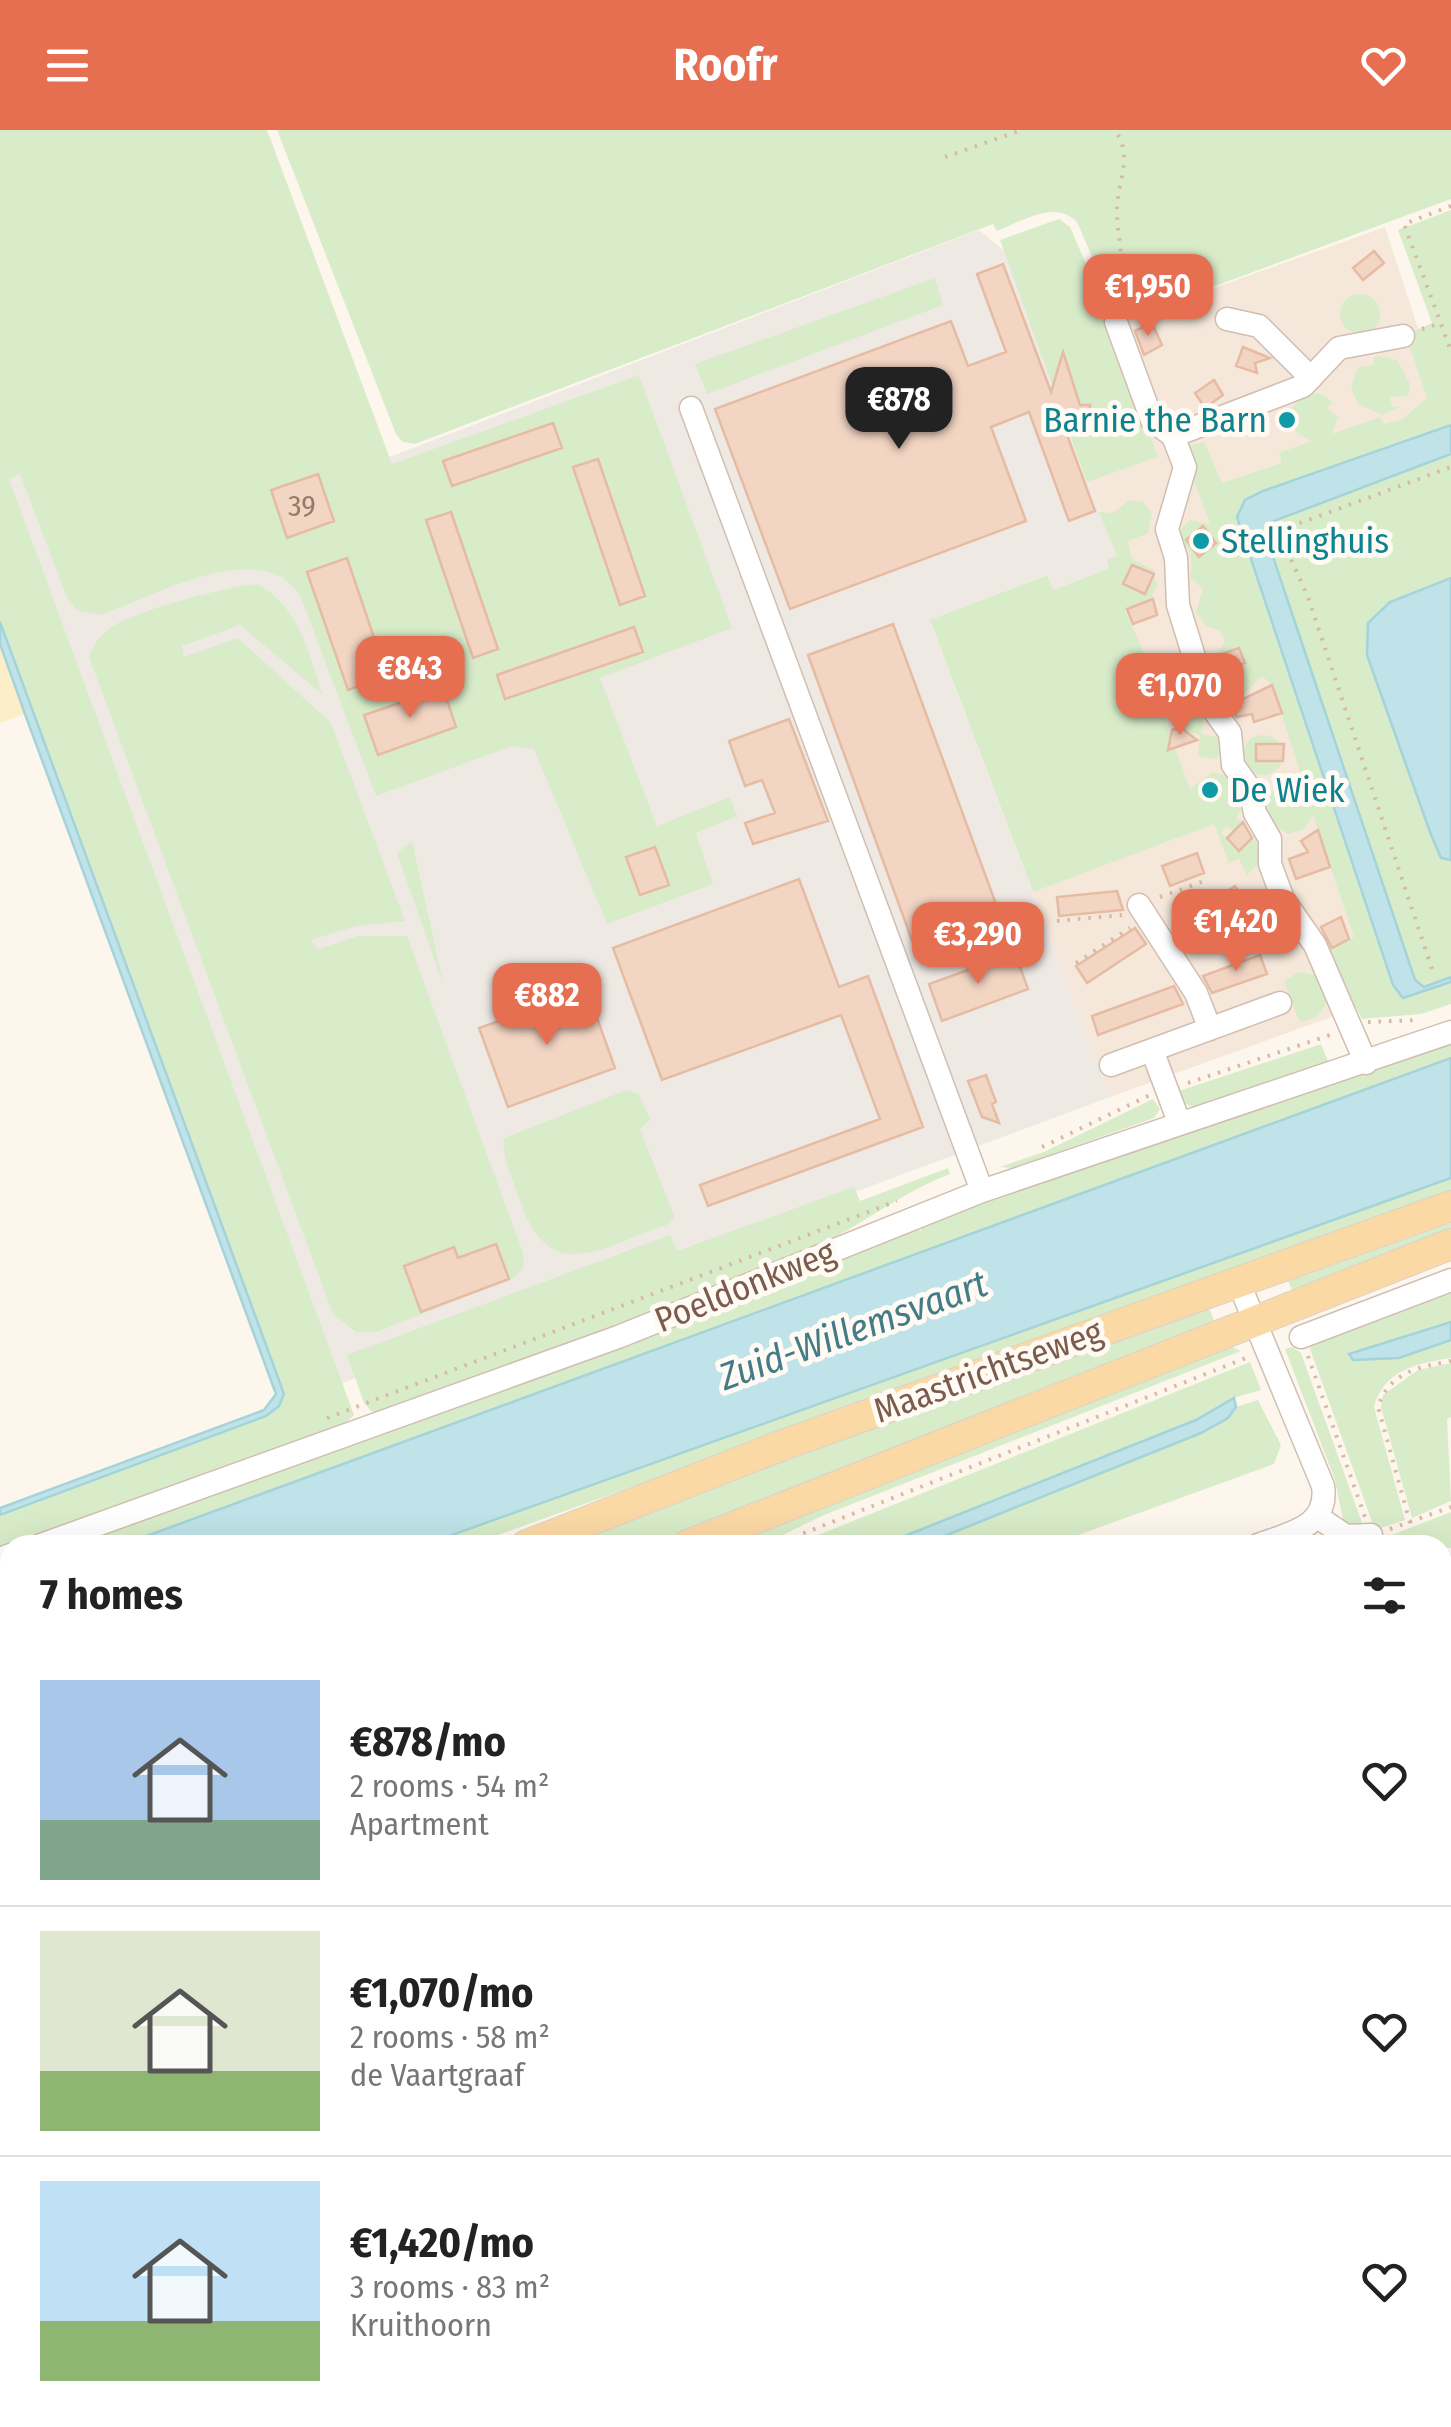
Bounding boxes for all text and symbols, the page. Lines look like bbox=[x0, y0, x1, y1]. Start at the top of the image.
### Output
icon: menu bbox=[40, 38, 95, 93]
text: Roofr bbox=[674, 38, 777, 92]
icon: heart bbox=[1356, 38, 1411, 93]
pin: €1,950 bbox=[1067, 254, 1229, 339]
text: €1,950 bbox=[1105, 267, 1191, 305]
pin: €878 bbox=[840, 367, 958, 452]
text: €878 bbox=[867, 380, 931, 418]
place label: Barnie the Barn bbox=[1043, 399, 1267, 441]
marker: Barnie the Barn bbox=[1276, 409, 1298, 431]
house number: 39 bbox=[288, 488, 316, 524]
place label: Stellinghuis bbox=[1221, 520, 1389, 562]
marker: Stellinghuis bbox=[1190, 530, 1212, 552]
pin: €843 bbox=[351, 636, 469, 721]
text: €843 bbox=[378, 649, 442, 687]
pin: €1,070 bbox=[1099, 653, 1261, 738]
text: €1,070 bbox=[1138, 666, 1222, 704]
place label: De Wiek bbox=[1230, 769, 1345, 811]
marker: De Wiek bbox=[1199, 779, 1221, 801]
pin: €1,420 bbox=[1155, 889, 1317, 974]
pin: €3,290 bbox=[897, 902, 1059, 987]
text: €1,420 bbox=[1194, 902, 1278, 940]
text: €3,290 bbox=[934, 915, 1022, 953]
pin: €882 bbox=[488, 963, 606, 1048]
text: €882 bbox=[514, 976, 580, 1014]
street label: Poeldonkweg bbox=[649, 1231, 842, 1341]
water label: Zuid-Willemsvaart bbox=[712, 1260, 994, 1400]
street label: Maastrichtseweg bbox=[868, 1310, 1108, 1432]
icon: filters bbox=[1357, 1568, 1412, 1623]
text: 7 homes bbox=[40, 1570, 183, 1620]
text: €878/mo bbox=[350, 1717, 506, 1767]
icon: home bbox=[120, 1720, 240, 1840]
icon: heart bbox=[1357, 1753, 1412, 1808]
text: 2 rooms · 54 m² bbox=[350, 1767, 549, 1805]
text: Apartment bbox=[350, 1805, 489, 1843]
text: €1,070/mo bbox=[350, 1968, 533, 2018]
icon: home bbox=[120, 1971, 240, 2091]
icon: heart bbox=[1357, 2004, 1412, 2059]
text: 2 rooms · 58 m² bbox=[350, 2018, 550, 2056]
text: de Vaartgraaf bbox=[350, 2056, 524, 2094]
text: €1,420/mo bbox=[350, 2218, 534, 2268]
icon: home bbox=[120, 2221, 240, 2341]
icon: heart bbox=[1357, 2254, 1412, 2309]
text: 3 rooms · 83 m² bbox=[350, 2268, 550, 2306]
text: Kruithoorn bbox=[350, 2306, 492, 2344]

